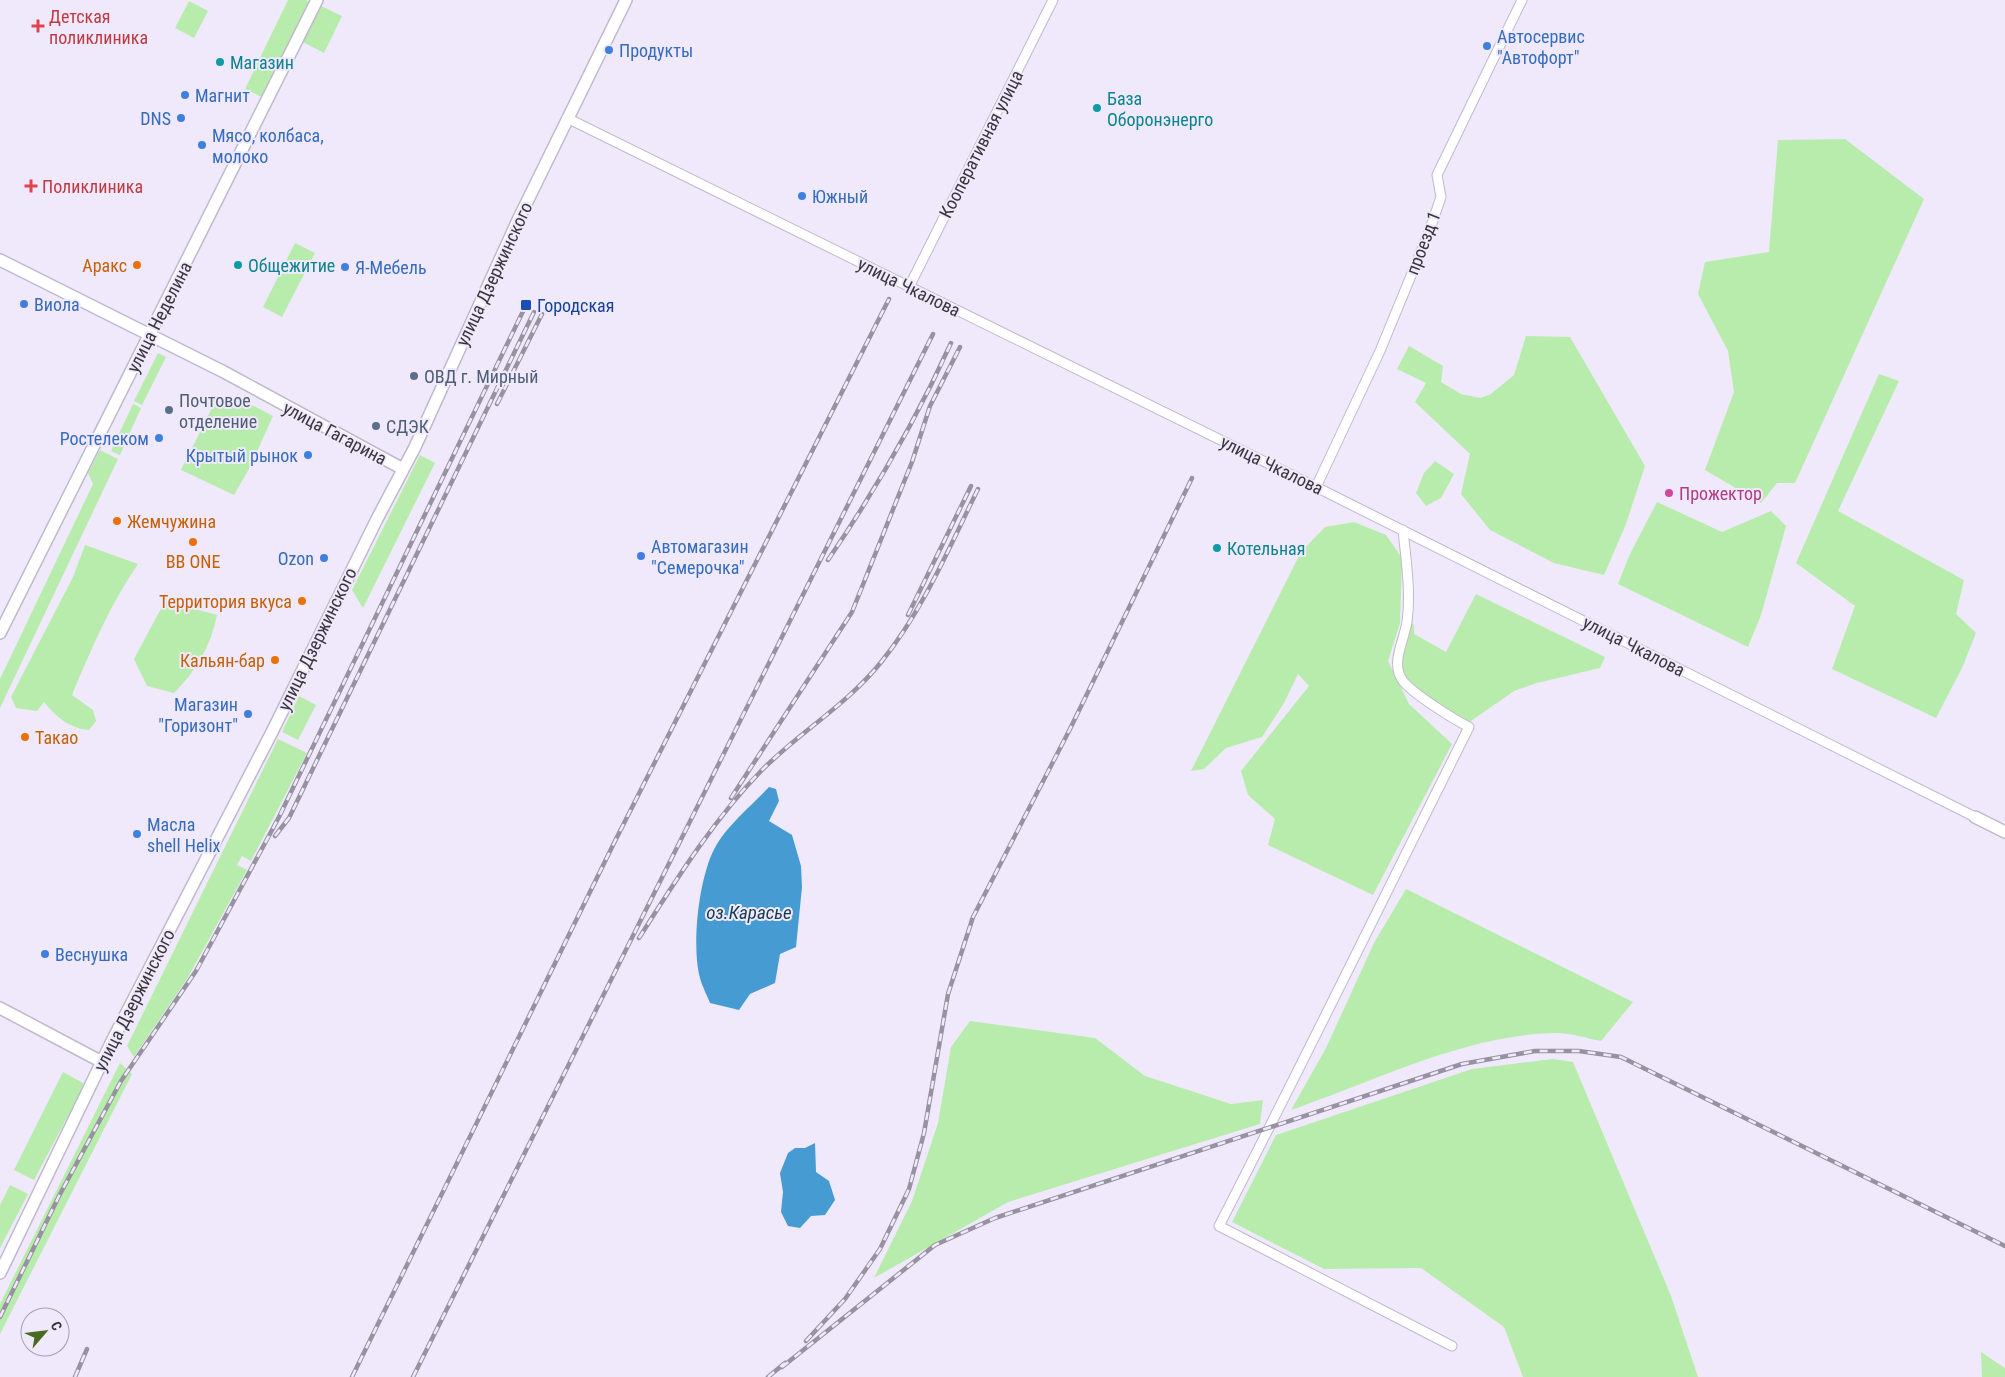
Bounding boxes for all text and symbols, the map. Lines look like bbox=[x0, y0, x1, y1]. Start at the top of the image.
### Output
place label: Детская поликлиника bbox=[49, 6, 148, 48]
marker: Детская поликлиника bbox=[31, 19, 45, 33]
place label: Автосервис "Автофорт" bbox=[1497, 26, 1585, 68]
place label: Продукты bbox=[619, 40, 693, 61]
marker: Автосервис "Автофорт" bbox=[1481, 40, 1493, 52]
marker: Продукты bbox=[603, 44, 615, 56]
place label: Магазин bbox=[230, 52, 294, 73]
marker: Магазин bbox=[214, 56, 226, 68]
street label: Кооперативная улица bbox=[935, 67, 1027, 221]
place label: Магнит bbox=[195, 85, 250, 106]
place label: База Оборонэнерго bbox=[1107, 88, 1213, 130]
marker: Магнит bbox=[179, 89, 191, 101]
marker: База Оборонэнерго bbox=[1091, 102, 1103, 114]
place label: DNS bbox=[140, 108, 171, 129]
marker: DNS bbox=[175, 112, 187, 124]
place label: Мясо, колбаса, молоко bbox=[212, 125, 324, 167]
marker: Мясо, колбаса, молоко bbox=[196, 139, 208, 151]
place label: Поликлиника bbox=[42, 176, 143, 197]
marker: Поликлиника bbox=[24, 179, 38, 193]
place label: Южный bbox=[812, 186, 868, 207]
marker: Южный bbox=[796, 190, 808, 202]
street label: улица Дзержинского bbox=[451, 199, 537, 349]
street label: проезд 1 bbox=[1401, 208, 1445, 278]
street label: улица Чкалова bbox=[854, 253, 964, 321]
place label: Аракс bbox=[82, 255, 127, 276]
place label: Общежитие bbox=[248, 255, 335, 276]
place label: Я-Мебель bbox=[355, 257, 427, 278]
street label: улица Неделина bbox=[122, 258, 196, 376]
marker: Аракс bbox=[131, 259, 143, 271]
marker: Общежитие bbox=[232, 259, 244, 271]
marker: Я-Мебель bbox=[339, 261, 351, 273]
place label: Виола bbox=[34, 294, 80, 315]
place label: Городская bbox=[537, 295, 614, 316]
marker: Виола bbox=[18, 298, 30, 310]
marker: Городская bbox=[519, 298, 533, 312]
place label: ОВД г. Мирный bbox=[424, 366, 538, 387]
marker: ОВД г. Мирный bbox=[408, 370, 420, 382]
place label: Почтовое отделение bbox=[179, 390, 257, 432]
street label: улица Гагарина bbox=[280, 397, 390, 469]
marker: Почтовое отделение bbox=[163, 404, 175, 416]
place label: СДЭК bbox=[386, 416, 429, 437]
marker: СДЭК bbox=[370, 420, 382, 432]
place label: Ростелеком bbox=[60, 428, 149, 449]
street label: улица Чкалова bbox=[1217, 431, 1327, 499]
marker: Ростелеком bbox=[153, 432, 165, 444]
place label: Крытый рынок bbox=[186, 445, 298, 466]
marker: Крытый рынок bbox=[302, 449, 314, 461]
place label: Прожектор bbox=[1679, 483, 1762, 504]
marker: Прожектор bbox=[1663, 487, 1675, 499]
place label: Жемчужина bbox=[127, 511, 216, 532]
marker: Жемчужина bbox=[111, 515, 123, 527]
marker: BB ONE bbox=[187, 536, 199, 548]
place label: Автомагазин "Семерочка" bbox=[651, 536, 749, 578]
place label: Котельная bbox=[1227, 538, 1305, 559]
marker: Котельная bbox=[1211, 542, 1223, 554]
place label: Ozon bbox=[278, 548, 314, 569]
marker: Автомагазин "Семерочка" bbox=[635, 550, 647, 562]
place label: BB ONE bbox=[166, 551, 220, 572]
marker: Ozon bbox=[318, 552, 330, 564]
street label: улица Дзержинского bbox=[273, 564, 361, 714]
place label: Территория вкуса bbox=[159, 591, 292, 612]
marker: Территория вкуса bbox=[296, 595, 308, 607]
street label: улица Чкалова bbox=[1579, 611, 1689, 681]
place label: Кальян-бар bbox=[180, 650, 265, 671]
marker: Кальян-бар bbox=[269, 654, 281, 666]
place label: Магазин "Горизонт" bbox=[158, 694, 238, 736]
marker: Магазин "Горизонт" bbox=[242, 708, 254, 720]
place label: Такао bbox=[35, 727, 78, 748]
marker: Такао bbox=[19, 731, 31, 743]
place label: Масла shell Helix bbox=[147, 814, 221, 856]
marker: Масла shell Helix bbox=[131, 828, 143, 840]
water label: оз.Карасье bbox=[706, 901, 792, 924]
street label: улица Дзержинского bbox=[89, 926, 179, 1074]
place label: Веснушка bbox=[55, 944, 128, 965]
marker: Веснушка bbox=[39, 948, 51, 960]
north arrow bbox=[20, 1307, 70, 1357]
text: С bbox=[48, 1319, 65, 1333]

